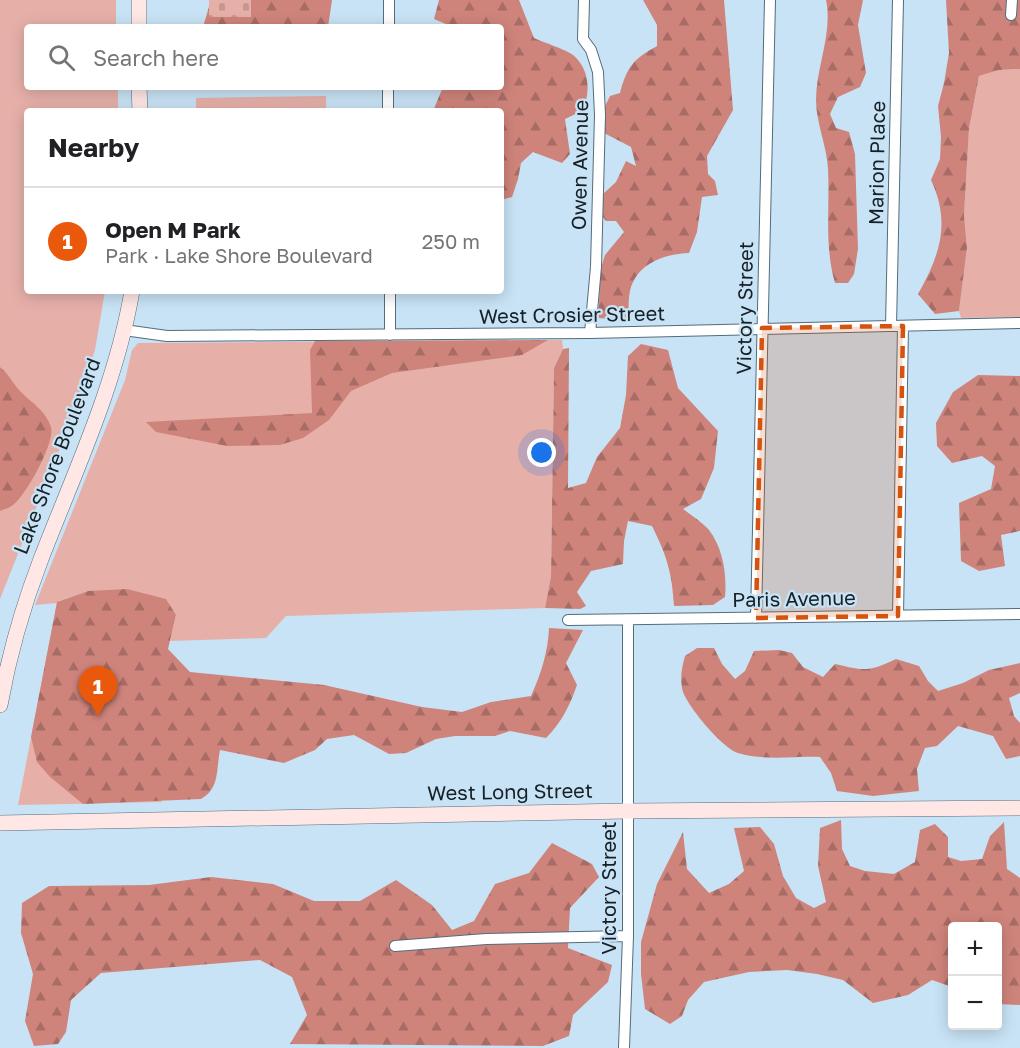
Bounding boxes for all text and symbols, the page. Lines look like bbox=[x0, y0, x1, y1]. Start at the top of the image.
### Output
search box bbox=[24, 24, 504, 90]
icon: search bbox=[45, 41, 78, 74]
text: Search here bbox=[93, 44, 219, 71]
street label: Owen Avenue bbox=[566, 100, 592, 230]
street label: Marion Place bbox=[863, 101, 889, 225]
text: Nearby bbox=[48, 132, 139, 163]
text: Open M Park bbox=[105, 216, 241, 243]
text: 1 bbox=[62, 229, 73, 253]
text: 250 m bbox=[422, 229, 480, 253]
street label: Victory Street bbox=[731, 241, 757, 375]
text: Park · Lake Shore Boulevard bbox=[105, 243, 373, 267]
street label: West Crosier Street bbox=[479, 300, 665, 328]
street label: Lake Shore Boulevard bbox=[8, 354, 105, 557]
your location bbox=[527, 438, 556, 467]
street label: Paris Avenue bbox=[732, 585, 856, 611]
pin: 1 bbox=[78, 666, 118, 716]
street label: West Long Street bbox=[427, 778, 593, 804]
street label: Victory Street bbox=[596, 821, 620, 955]
map controls bbox=[948, 922, 1002, 1030]
button: + bbox=[948, 922, 1002, 976]
button: − bbox=[948, 976, 1002, 1030]

